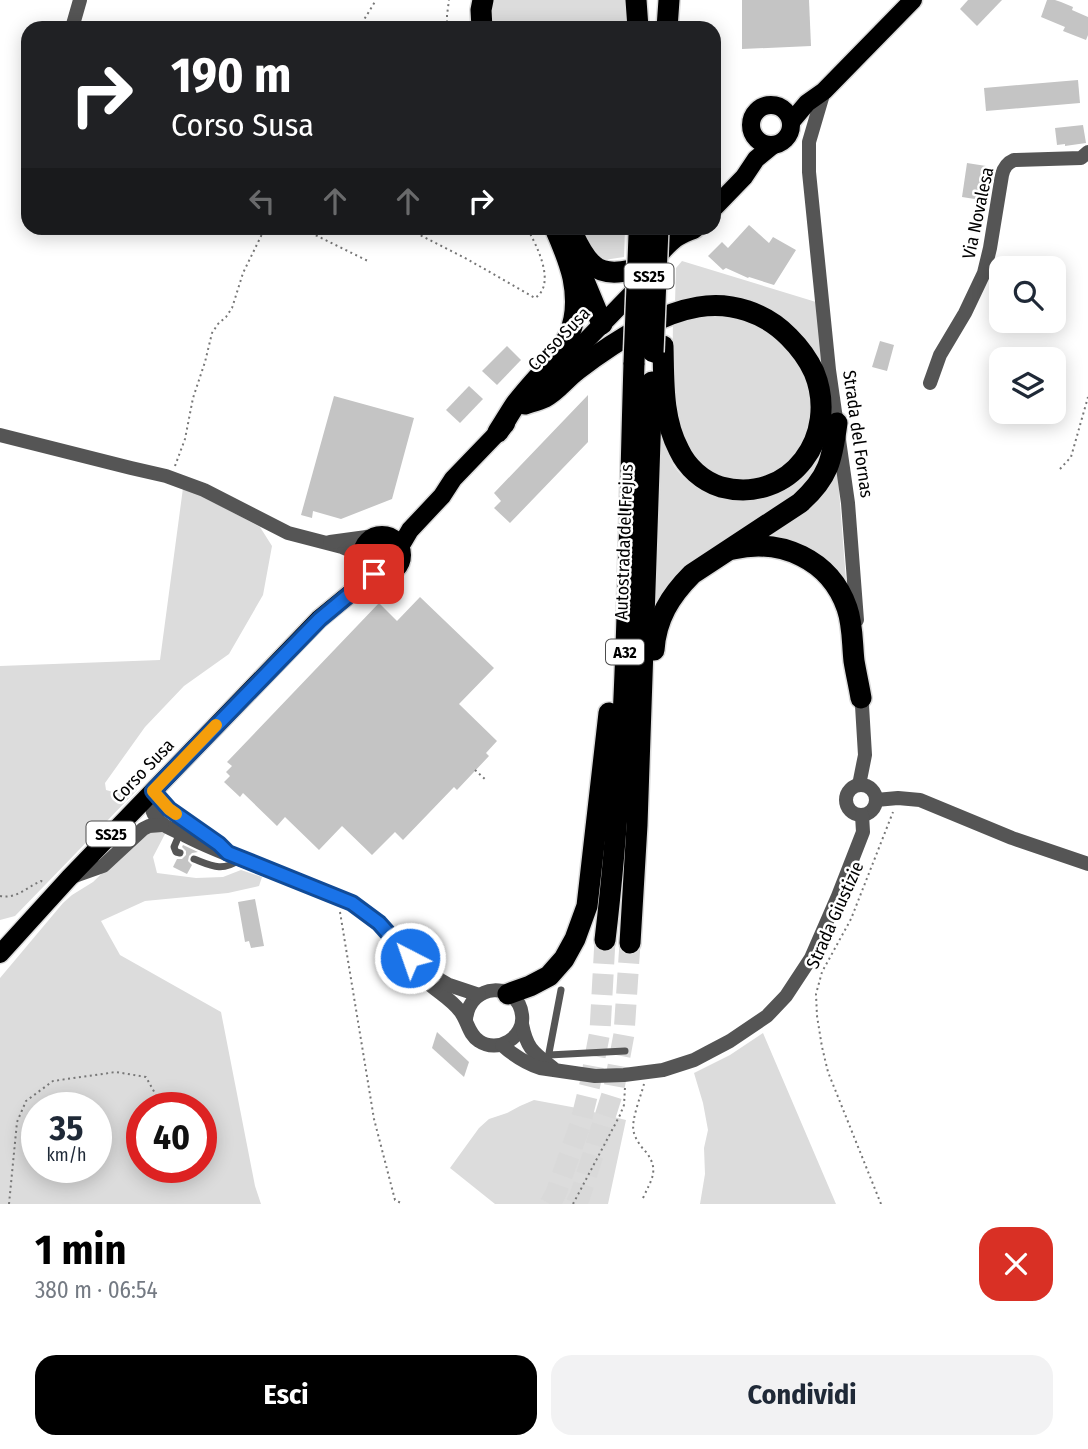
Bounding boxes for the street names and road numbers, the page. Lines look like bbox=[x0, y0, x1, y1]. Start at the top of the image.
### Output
street label: Via Novalesa bbox=[958, 165, 999, 261]
road number: SS25 bbox=[624, 264, 674, 288]
street label: Corso Susa bbox=[523, 302, 595, 376]
street label: Strada del Fornas bbox=[838, 369, 878, 499]
street label: Autostrada del Frejus bbox=[610, 463, 638, 620]
road number: A32 bbox=[606, 639, 644, 664]
street label: Corso Susa bbox=[107, 734, 179, 808]
road number: SS25 bbox=[86, 821, 136, 846]
street label: Strada Giustizie bbox=[802, 858, 868, 972]

